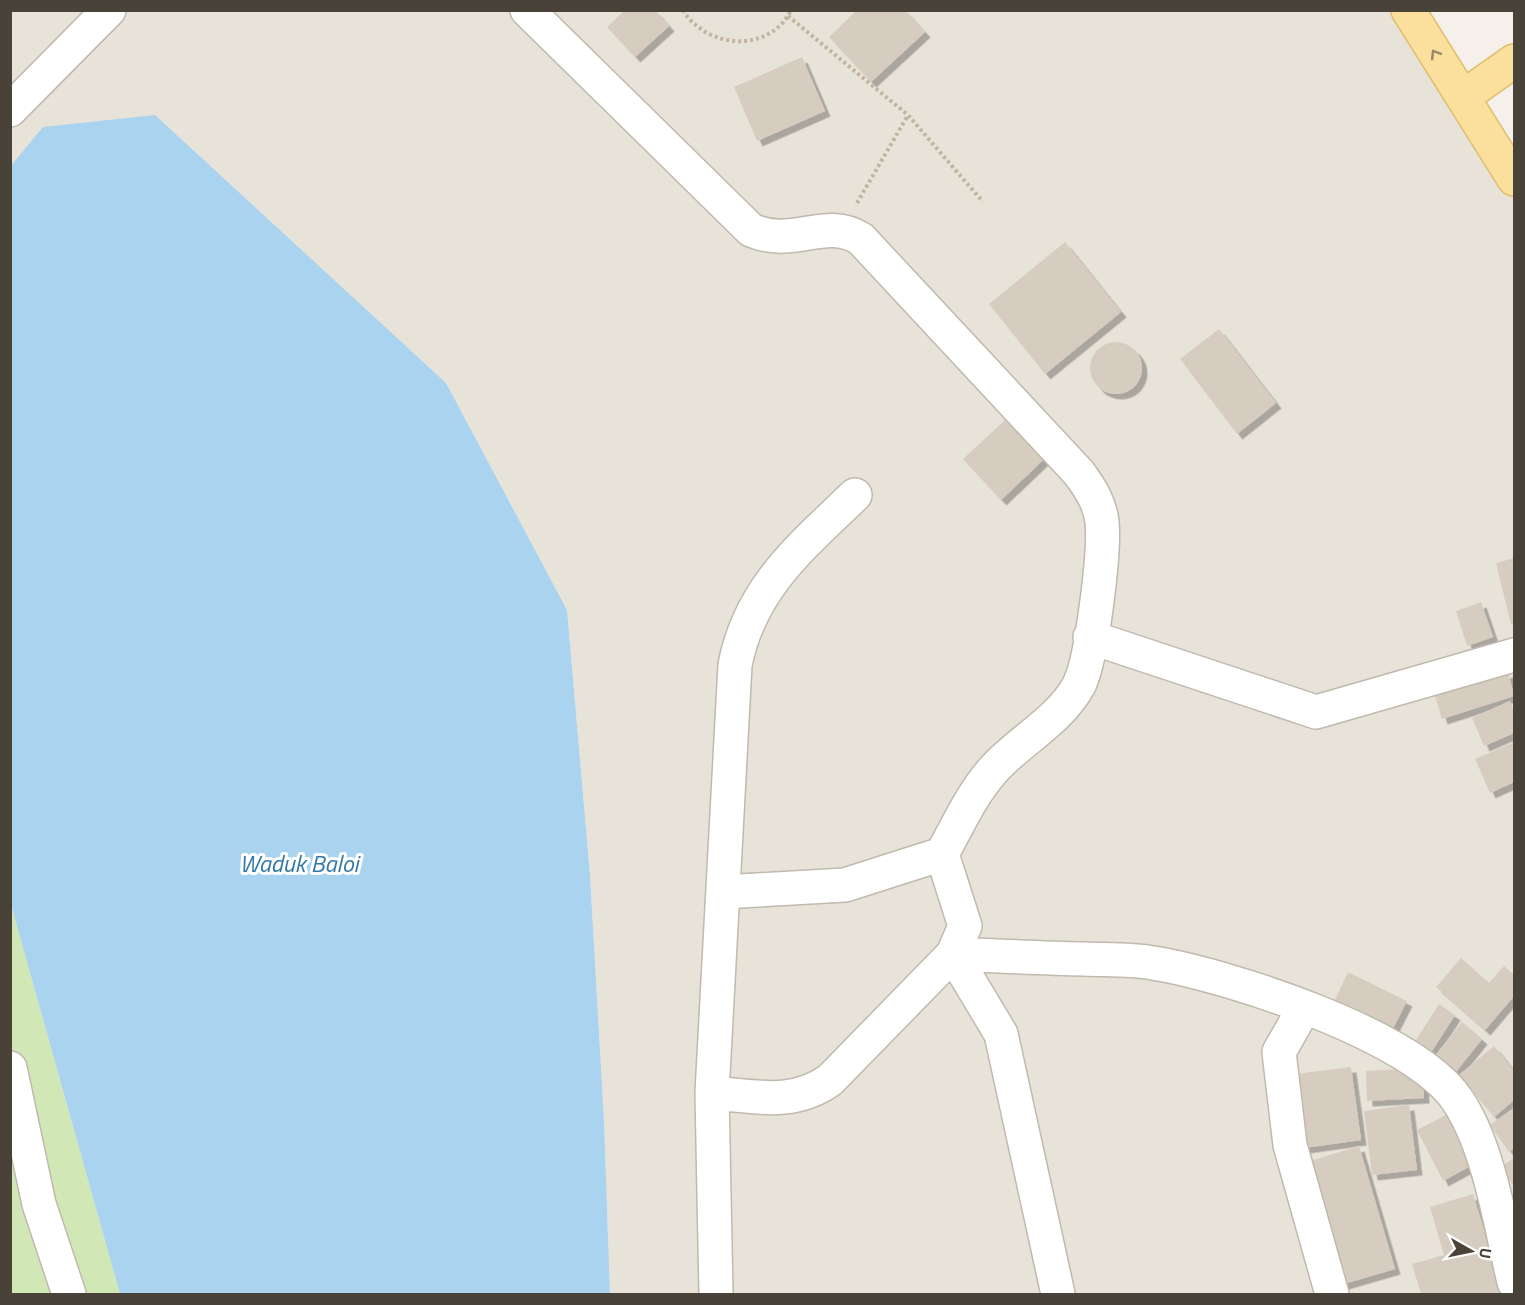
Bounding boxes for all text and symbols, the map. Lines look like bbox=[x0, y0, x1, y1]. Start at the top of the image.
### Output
one-way arrow bbox=[1431, 50, 1443, 60]
water label: Waduk Baloi bbox=[239, 845, 362, 881]
north arrow bbox=[1441, 1221, 1501, 1281]
text: U bbox=[1473, 1246, 1498, 1260]

